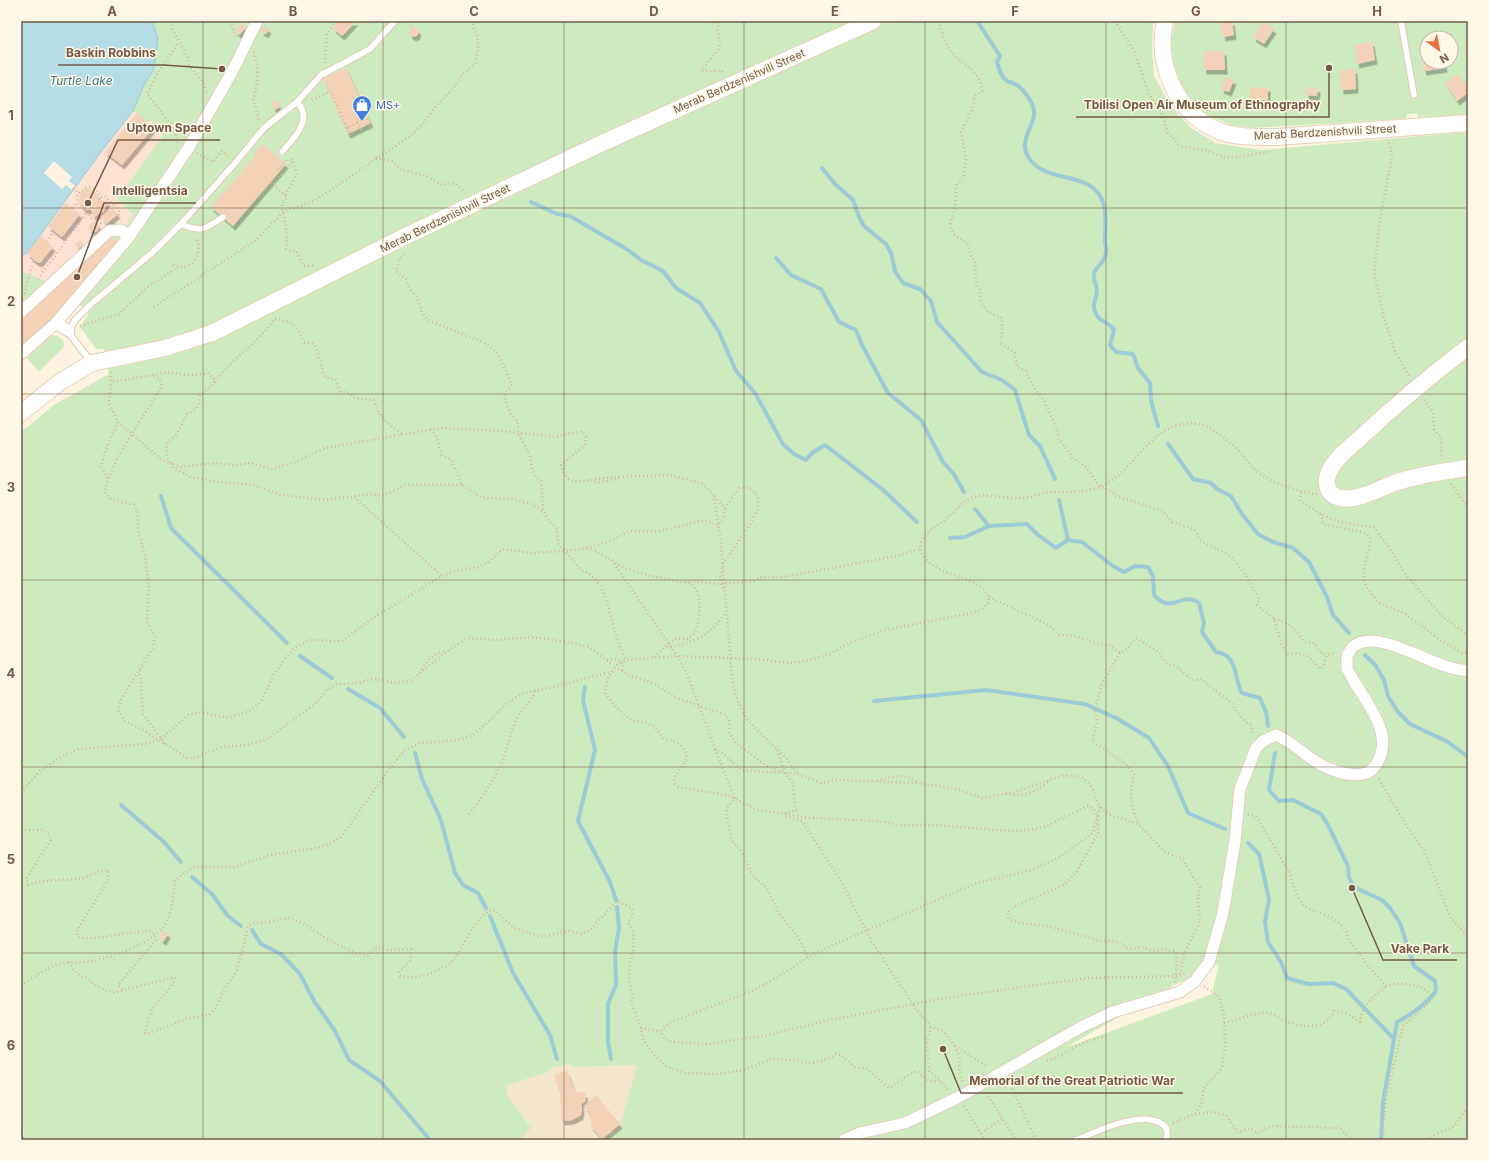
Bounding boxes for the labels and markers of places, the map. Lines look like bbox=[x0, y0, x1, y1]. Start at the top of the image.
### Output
callout: Baskin Robbins bbox=[58, 41, 164, 65]
callout: Tbilisi Open Air Museum of Ethnography bbox=[1076, 93, 1329, 117]
shop icon: MS+ bbox=[351, 94, 373, 122]
place label: MS+ bbox=[376, 98, 400, 112]
callout: Uptown Space bbox=[118, 116, 220, 140]
callout: Intelligentsia bbox=[104, 179, 196, 203]
callout: Vake Park bbox=[1383, 936, 1457, 960]
callout: Memorial of the Great Patriotic War bbox=[961, 1069, 1183, 1093]

